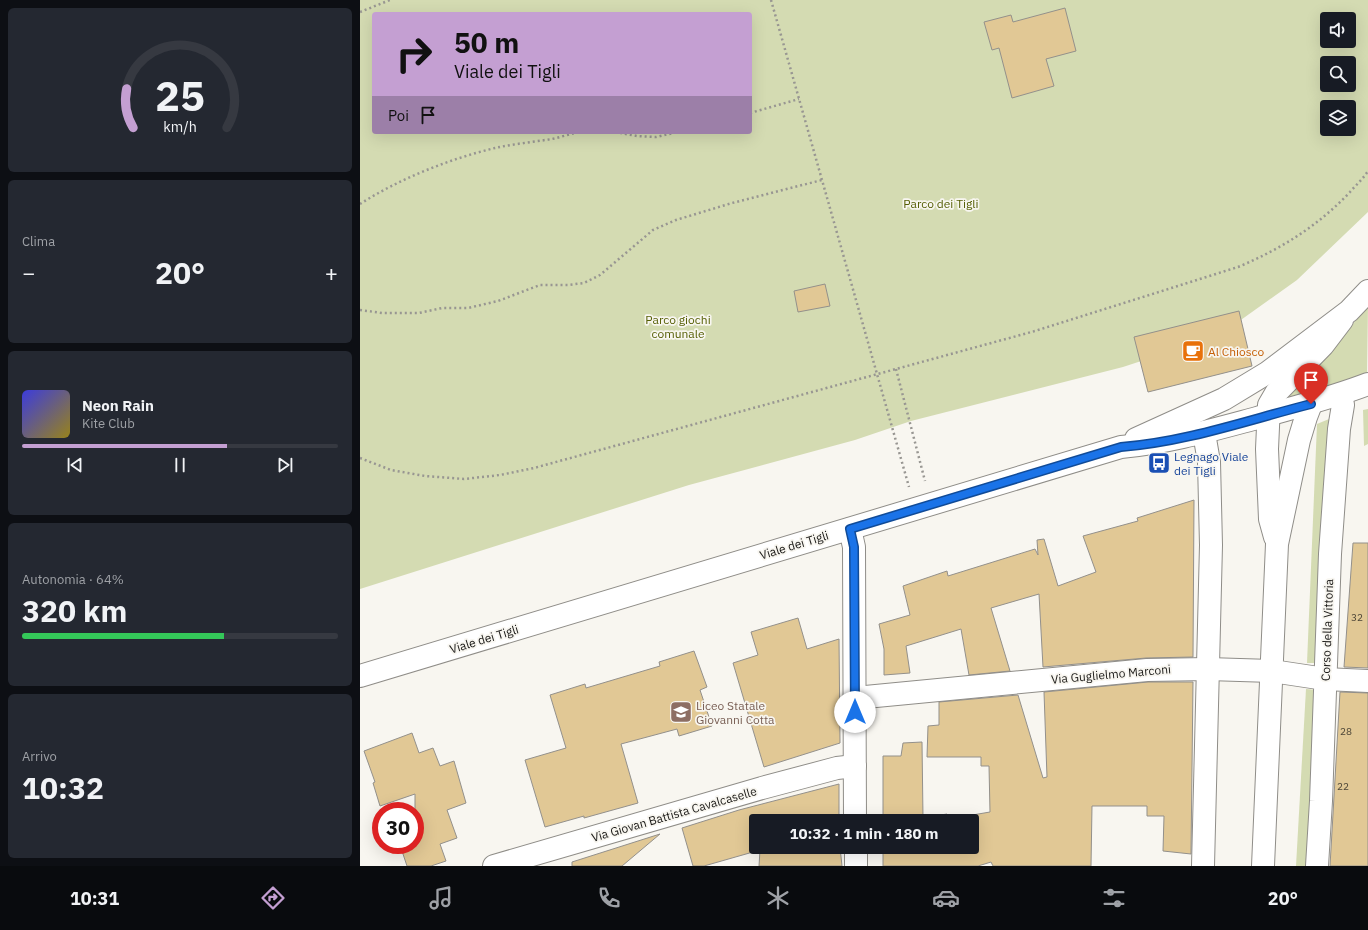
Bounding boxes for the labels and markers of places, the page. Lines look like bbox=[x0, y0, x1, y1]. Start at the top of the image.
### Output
cafe icon: Al Chiosco bbox=[1180, 338, 1206, 364]
place label: Al Chiosco bbox=[1208, 344, 1265, 359]
pin bbox=[1294, 363, 1328, 404]
place label: Legnago Viale dei Tigli bbox=[1174, 449, 1249, 478]
bus stop icon: Legnago Viale dei Tigli bbox=[1146, 450, 1172, 476]
place label: Liceo Statale Giovanni Cotta bbox=[696, 698, 775, 727]
school or university icon: Liceo Statale Giovanni Cotta bbox=[668, 699, 694, 725]

